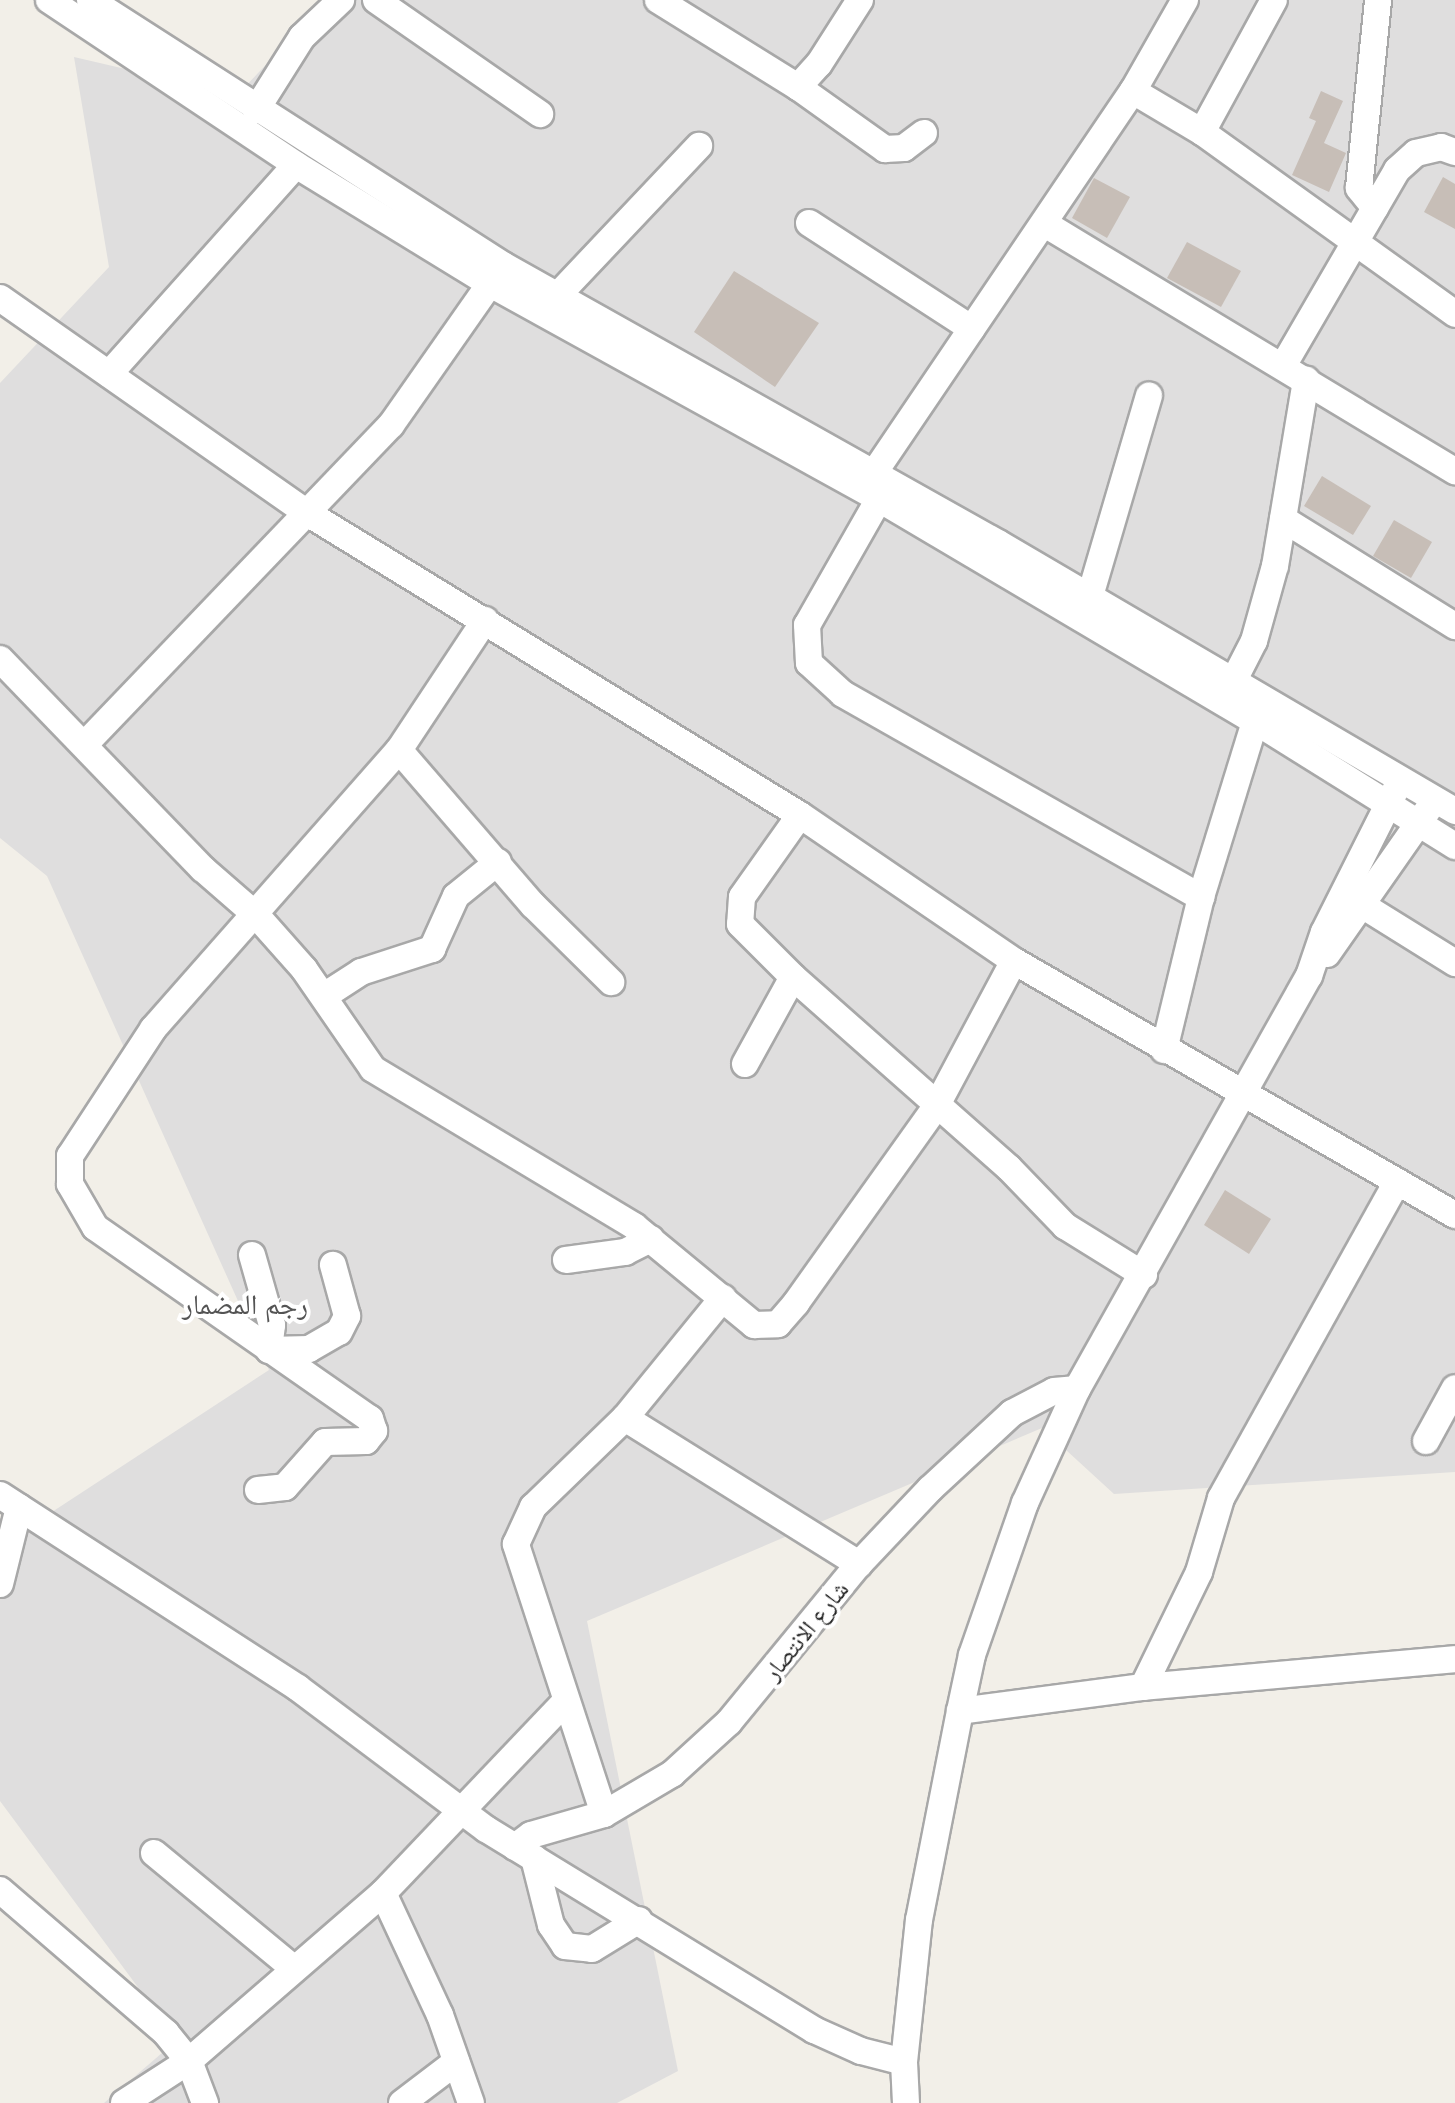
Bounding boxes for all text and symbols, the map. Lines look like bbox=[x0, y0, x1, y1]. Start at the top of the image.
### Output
district label: رجم المضمار bbox=[182, 1286, 308, 1320]
street label: شارع الانتصار bbox=[756, 1575, 854, 1685]

